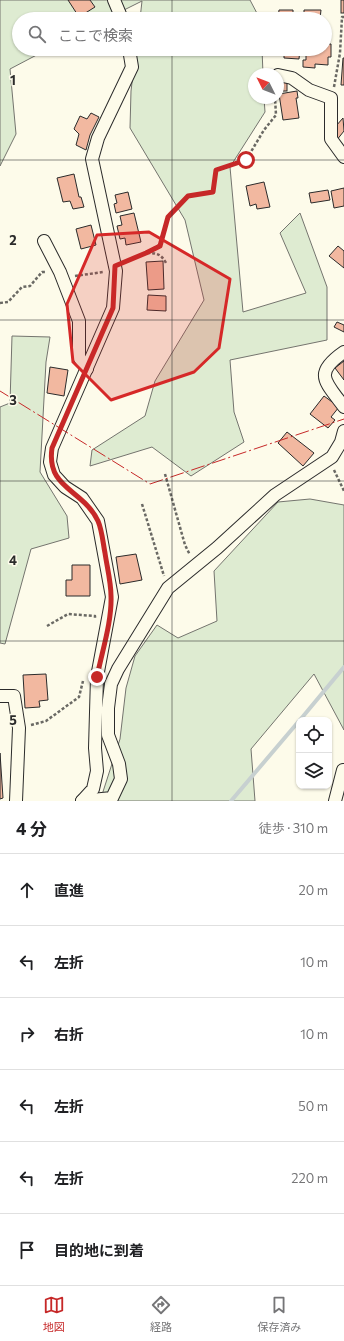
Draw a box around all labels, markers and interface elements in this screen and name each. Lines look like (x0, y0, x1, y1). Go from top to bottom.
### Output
search box (12, 12, 332, 56)
icon: search (26, 23, 48, 45)
text: ここで検索 (58, 26, 133, 44)
north arrow (248, 68, 284, 104)
text: 1 (10, 72, 16, 88)
route start (237, 151, 255, 169)
text: 2 (9, 232, 17, 248)
text: 3 (9, 392, 17, 408)
text: 4 (9, 552, 17, 568)
route end (88, 668, 106, 686)
text: 5 (9, 712, 17, 728)
map controls (296, 717, 332, 789)
button: locate (296, 717, 332, 753)
button: layers (296, 753, 332, 789)
text: 4 分 (16, 818, 47, 839)
text: 徒歩 · 310 m (259, 820, 328, 836)
icon: ahead (16, 879, 38, 901)
text: 直進 (54, 881, 84, 899)
text: 20 m (299, 882, 328, 898)
icon: left (16, 951, 38, 973)
text: 左折 (54, 953, 84, 971)
text: 10 m (300, 954, 328, 970)
icon: right (16, 1023, 38, 1045)
text: 右折 (54, 1025, 84, 1043)
text: 10 m (300, 1026, 328, 1042)
icon: left (16, 1095, 38, 1117)
text: 左折 (54, 1097, 84, 1115)
text: 50 m (298, 1098, 328, 1114)
icon: left (16, 1167, 38, 1189)
text: 左折 (54, 1169, 84, 1187)
text: 220 m (291, 1170, 328, 1186)
icon: arrive (16, 1239, 38, 1261)
text: 目的地に到着 (54, 1241, 144, 1259)
tab: 地図 (43, 1294, 65, 1334)
tab: 経路 (150, 1294, 172, 1334)
tab: 保存済み (257, 1294, 301, 1334)

